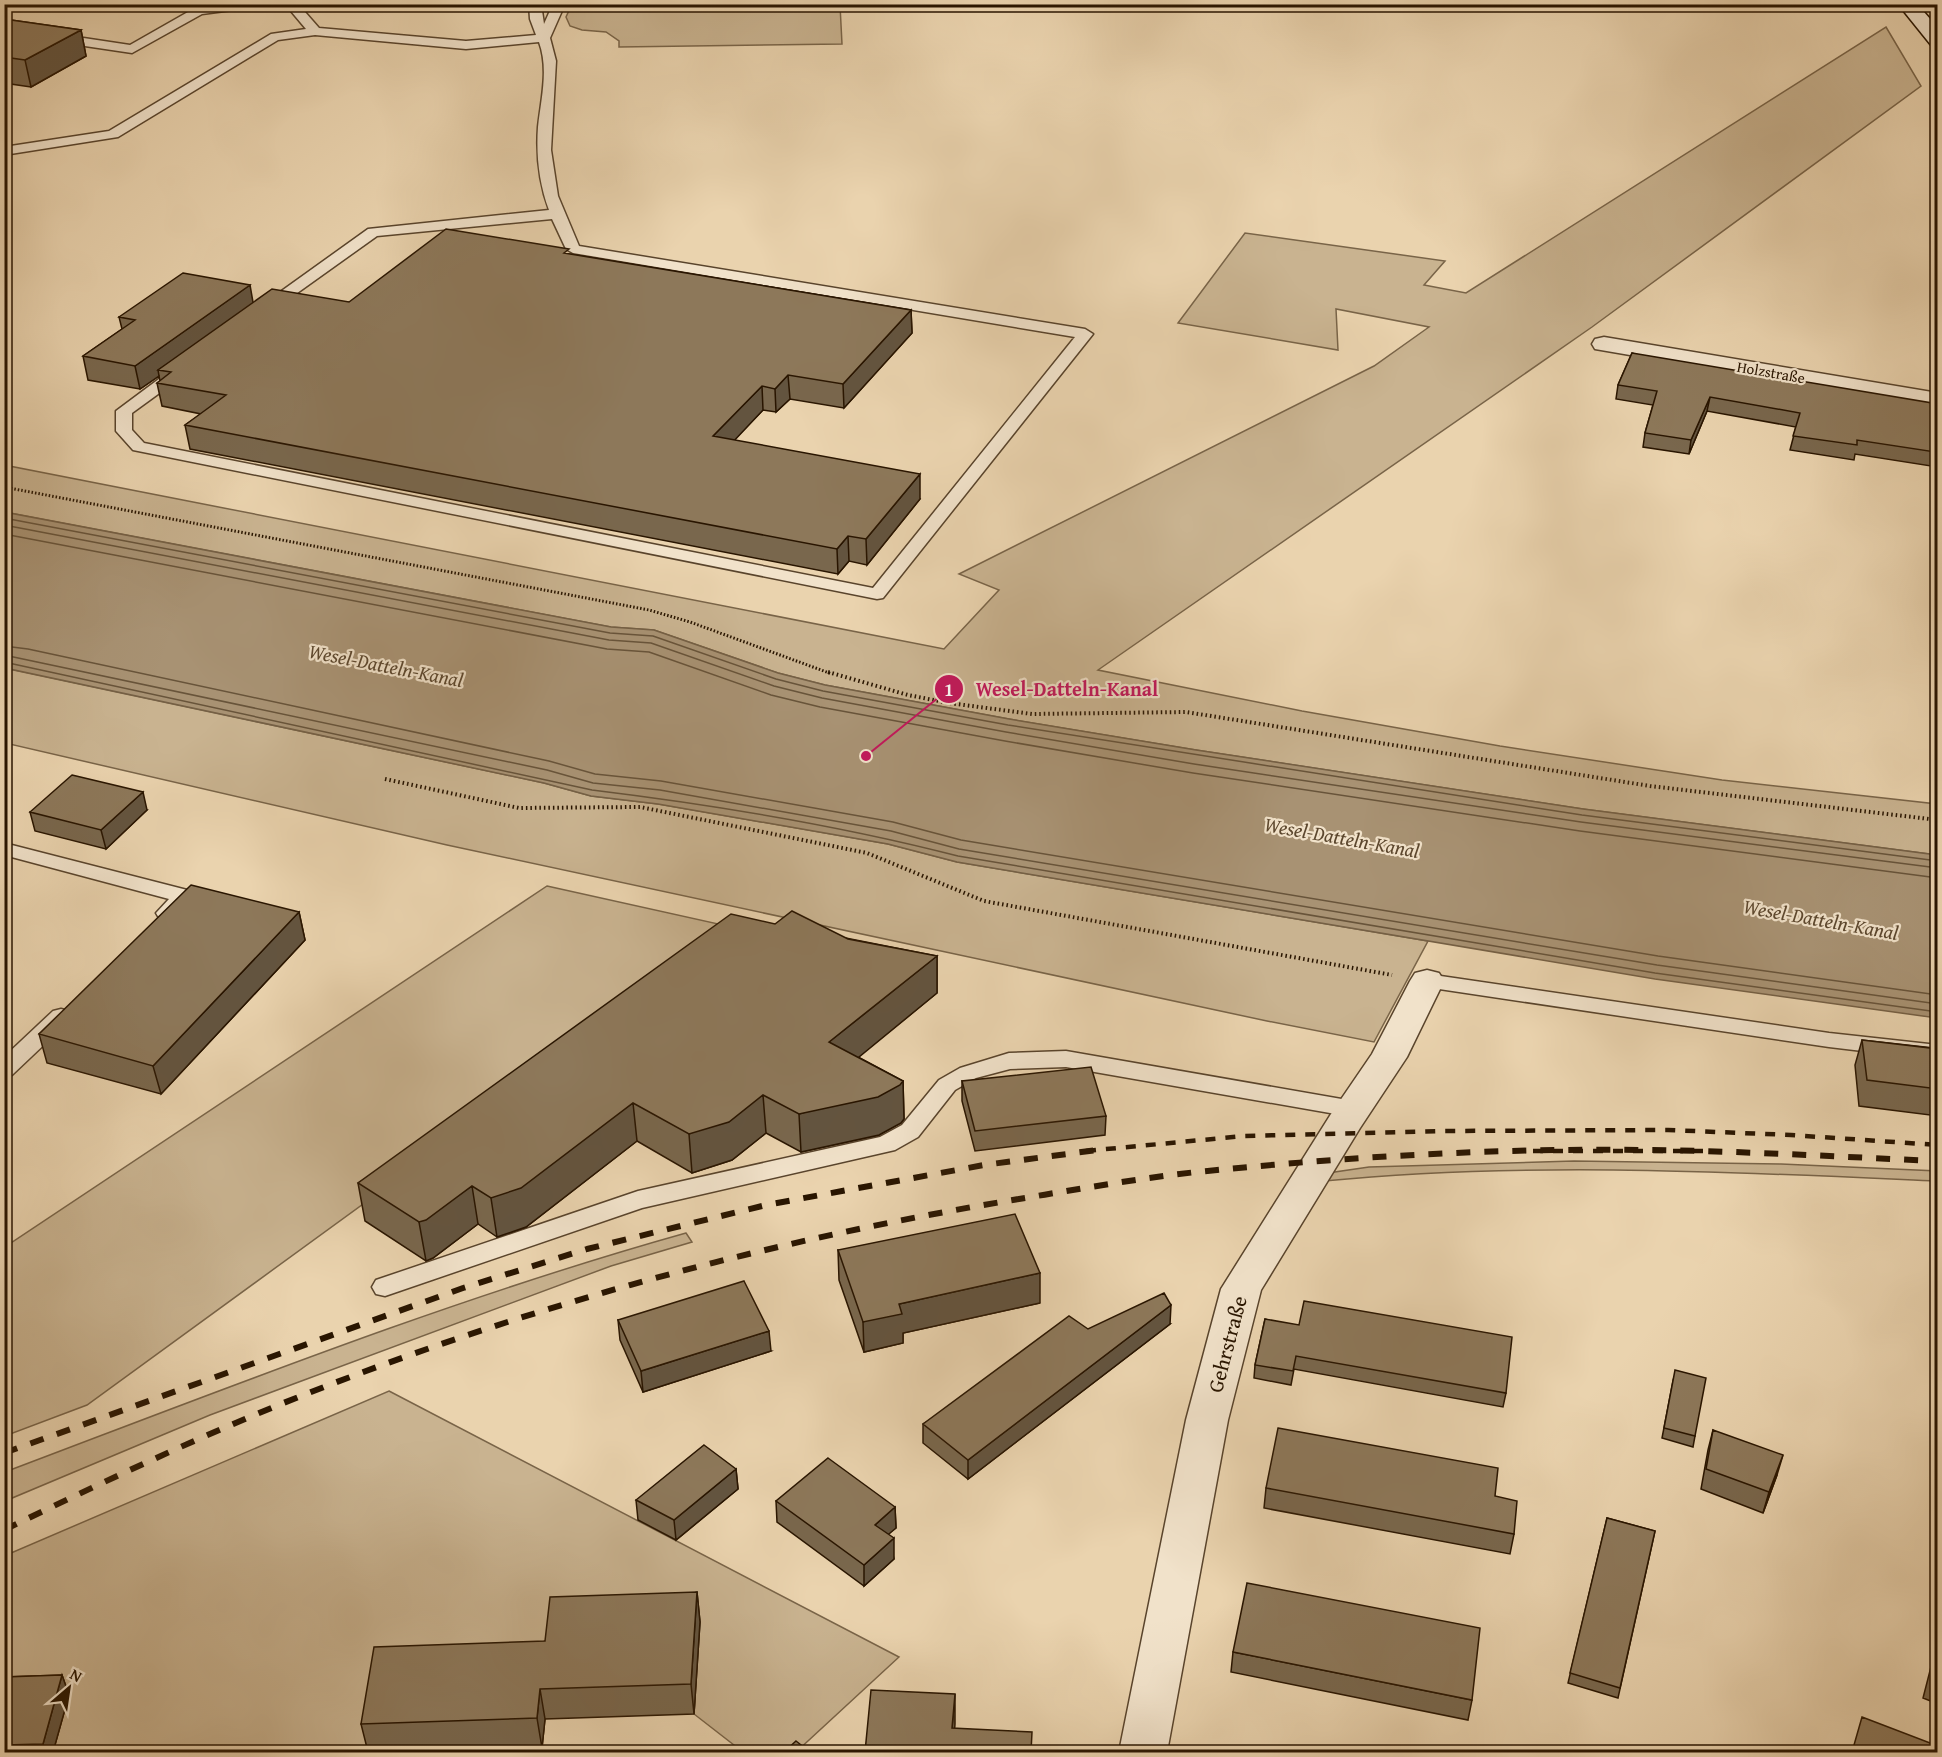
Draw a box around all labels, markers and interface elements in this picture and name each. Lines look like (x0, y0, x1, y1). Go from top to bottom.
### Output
street label: Holzstraße (1735, 356, 1807, 388)
water label: Wesel-Datteln-Kanal (306, 636, 466, 694)
callout: Wesel-Datteln-Kanal (934, 670, 1170, 708)
text: Wesel-Datteln-Kanal (976, 674, 1158, 703)
text: 1 (944, 676, 954, 703)
water label: Wesel-Datteln-Kanal (1262, 809, 1422, 865)
water label: Wesel-Datteln-Kanal (1741, 891, 1901, 947)
street label: Gehrstraße (1199, 1292, 1255, 1396)
north arrow (39, 1658, 99, 1718)
text: N (66, 1662, 87, 1688)

